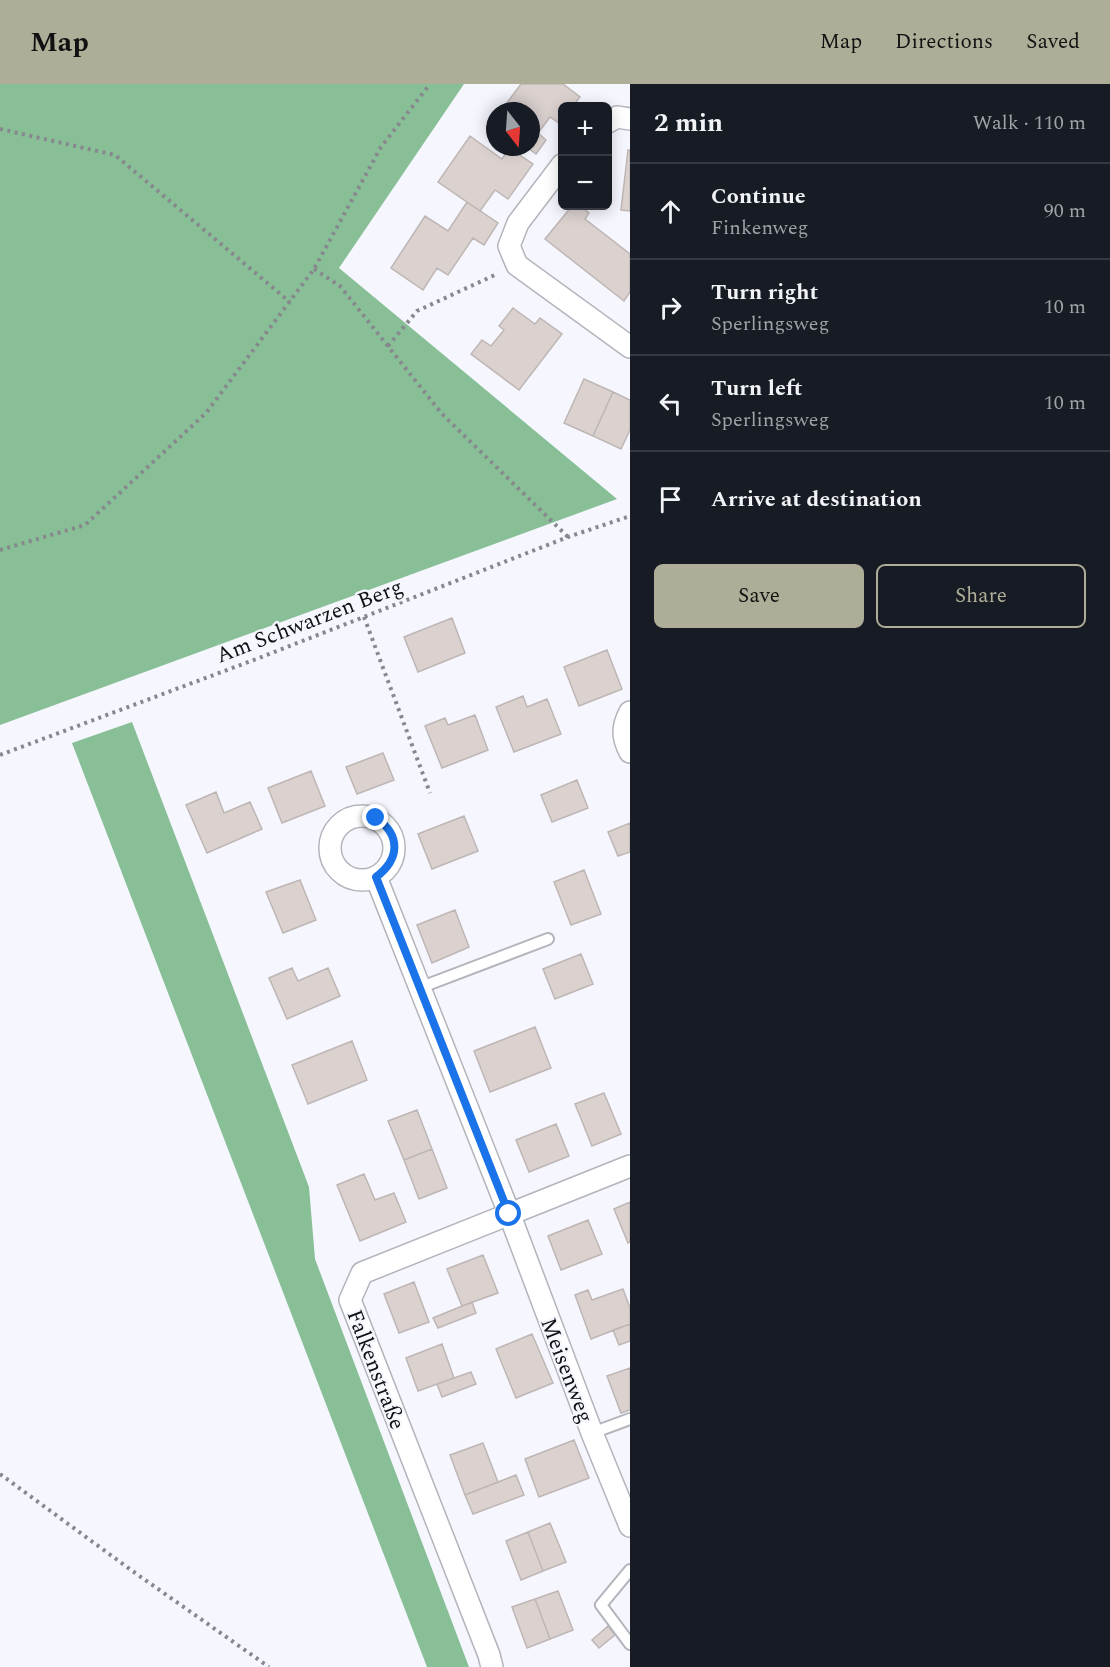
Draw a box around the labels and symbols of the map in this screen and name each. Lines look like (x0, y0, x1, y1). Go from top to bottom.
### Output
north arrow (486, 102, 540, 156)
street label: Am Schwarzen Berg (211, 571, 408, 672)
route end (362, 804, 388, 830)
route start (495, 1200, 521, 1226)
street label: Falkenstraße (338, 1305, 414, 1434)
street label: Meisenweg (531, 1313, 602, 1428)

